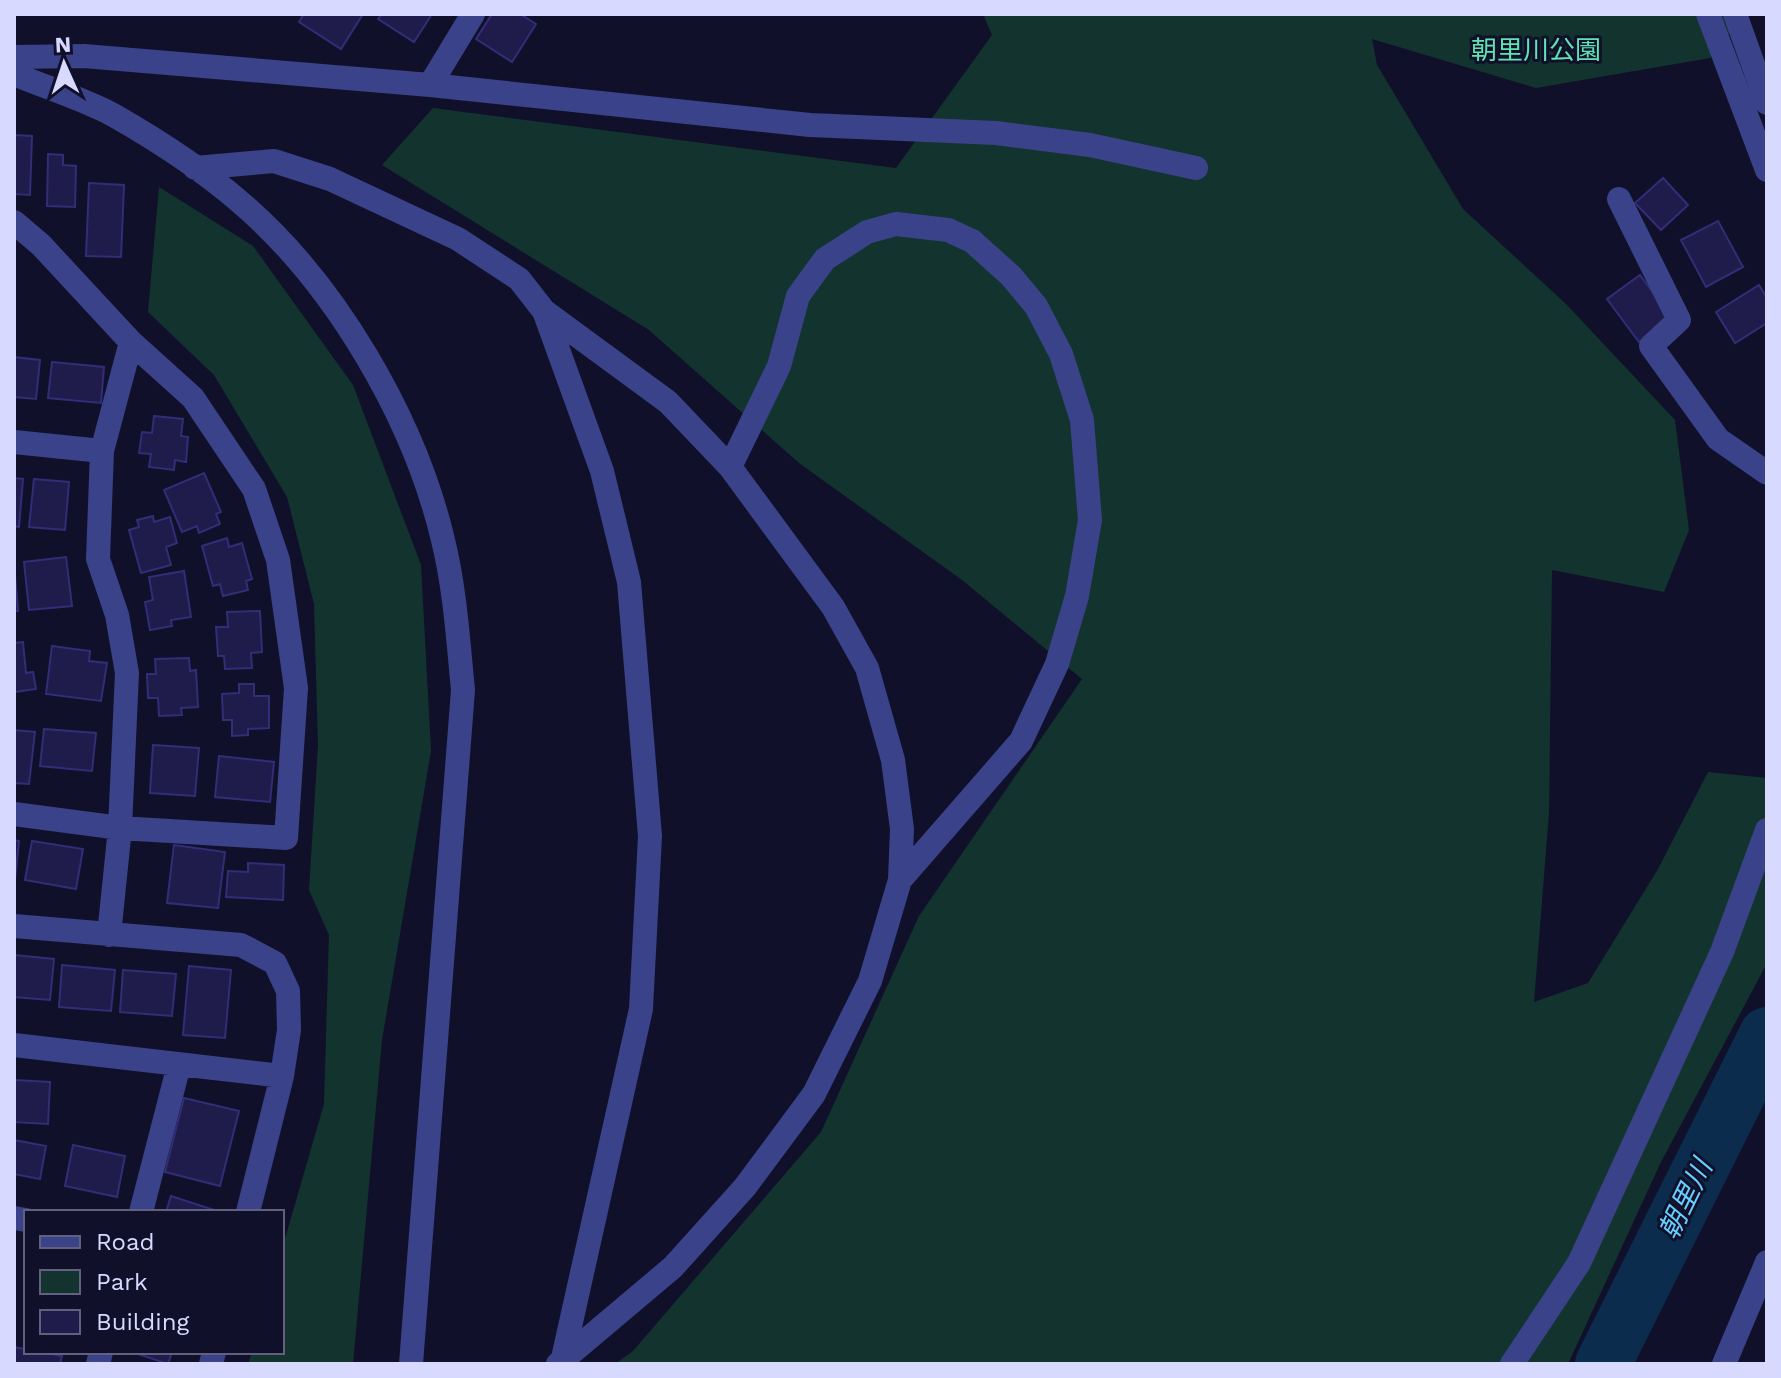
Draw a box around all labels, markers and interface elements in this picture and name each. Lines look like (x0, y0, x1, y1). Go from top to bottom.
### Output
north arrow (24, 24, 104, 104)
text: N (54, 32, 72, 57)
park label: 朝里川公園 (1471, 35, 1601, 65)
water label: 朝里川 (1652, 1152, 1720, 1244)
legend (24, 1210, 284, 1354)
text: Road (96, 1228, 155, 1256)
text: Park (96, 1268, 148, 1296)
text: Building (96, 1308, 189, 1336)

